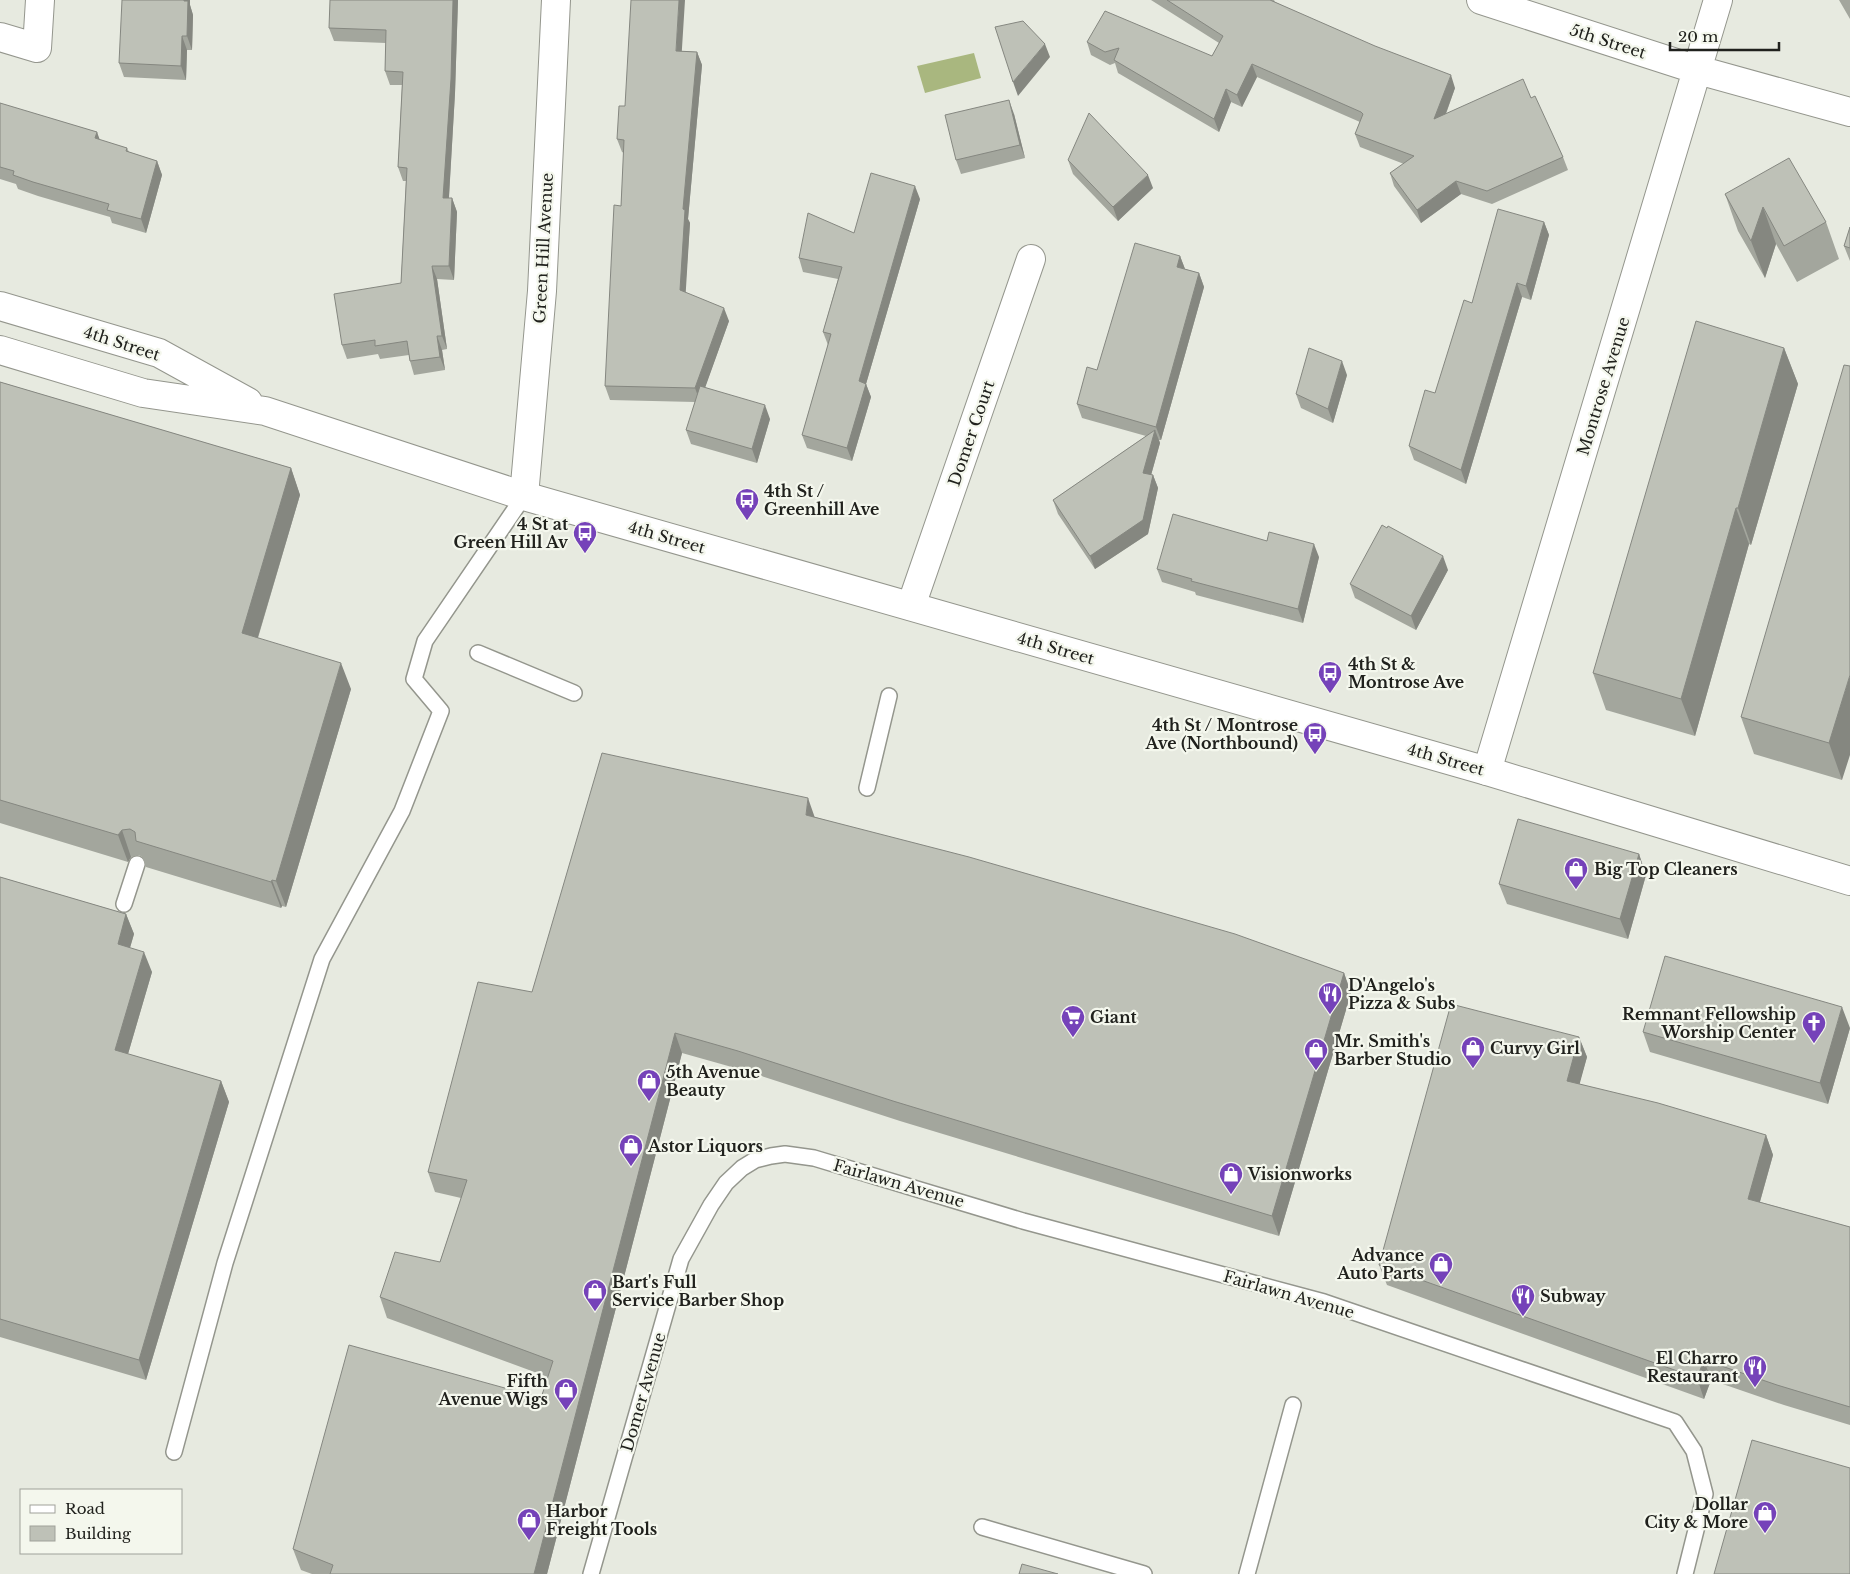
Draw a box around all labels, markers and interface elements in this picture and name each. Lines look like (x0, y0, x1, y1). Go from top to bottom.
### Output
street label: 5th Street (1567, 19, 1649, 63)
scale bar (1670, 20, 1779, 52)
text: 20 m (1678, 27, 1718, 46)
street label: Green Hill Avenue (529, 172, 557, 324)
street label: Montrose Avenue (1572, 314, 1634, 458)
street label: 4th Street (81, 321, 163, 365)
street label: Domer Court (944, 378, 998, 488)
place label: 4th St / Greenhill Ave (764, 481, 879, 519)
bus stop icon: 4th St / Greenhill Ave (734, 487, 760, 521)
place label: 4 St at Green Hill Av (454, 514, 569, 552)
street label: 4th Street (626, 516, 708, 558)
bus stop icon: 4 St at Green Hill Av (572, 520, 598, 554)
street label: 4th Street (1015, 627, 1097, 669)
place label: 4th St & Montrose Ave (1348, 654, 1464, 692)
bus stop icon: 4th St & Montrose Ave (1317, 660, 1343, 694)
place label: 4th St / Montrose Ave (Northbound) (1145, 715, 1298, 753)
bus stop icon: 4th St / Montrose Ave (Northbound) (1302, 721, 1328, 755)
street label: 4th Street (1405, 738, 1487, 780)
shop icon: Big Top Cleaners (1563, 856, 1589, 890)
place label: Big Top Cleaners (1594, 859, 1738, 879)
place label: D'Angelo's Pizza & Subs (1348, 975, 1456, 1013)
restaurant icon: D'Angelo's Pizza & Subs (1317, 981, 1343, 1015)
supermarket icon: Giant (1060, 1004, 1086, 1038)
place label: Remnant Fellowship Worship Center (1622, 1004, 1796, 1042)
place label: Giant (1090, 1007, 1138, 1027)
church icon: Remnant Fellowship Worship Center (1801, 1010, 1827, 1044)
place label: Mr. Smith's Barber Studio (1334, 1031, 1451, 1069)
shop icon: Curvy Girl (1460, 1035, 1486, 1069)
shop icon: Mr. Smith's Barber Studio (1303, 1037, 1329, 1071)
place label: Curvy Girl (1490, 1038, 1580, 1058)
place label: 5th Avenue Beauty (666, 1062, 760, 1100)
shop icon: 5th Avenue Beauty (636, 1068, 662, 1102)
shop icon: Astor Liquors (618, 1133, 644, 1167)
place label: Astor Liquors (647, 1136, 763, 1156)
street label: Fairlawn Avenue (831, 1155, 967, 1211)
shop icon: Visionworks (1218, 1161, 1244, 1195)
place label: Visionworks (1247, 1164, 1352, 1184)
place label: Advance Auto Parts (1336, 1245, 1424, 1283)
shop icon: Advance Auto Parts (1428, 1251, 1454, 1285)
street label: Fairlawn Avenue (1221, 1266, 1357, 1322)
place label: Bart's Full Service Barber Shop (612, 1272, 784, 1310)
shop icon: Bart's Full Service Barber Shop (582, 1278, 608, 1312)
restaurant icon: Subway (1510, 1283, 1536, 1317)
place label: Subway (1540, 1286, 1606, 1306)
street label: Domer Avenue (616, 1330, 670, 1454)
place label: El Charro Restaurant (1647, 1348, 1739, 1386)
restaurant icon: El Charro Restaurant (1742, 1354, 1768, 1388)
place label: Fifth Avenue Wigs (438, 1371, 549, 1409)
shop icon: Fifth Avenue Wigs (553, 1377, 579, 1411)
legend (20, 1489, 182, 1554)
place label: Dollar City & More (1645, 1494, 1748, 1532)
text: Road (65, 1499, 105, 1518)
shop icon: Dollar City & More (1752, 1500, 1778, 1534)
place label: Harbor Freight Tools (546, 1501, 657, 1539)
shop icon: Harbor Freight Tools (516, 1507, 542, 1541)
text: Building (65, 1524, 132, 1543)

